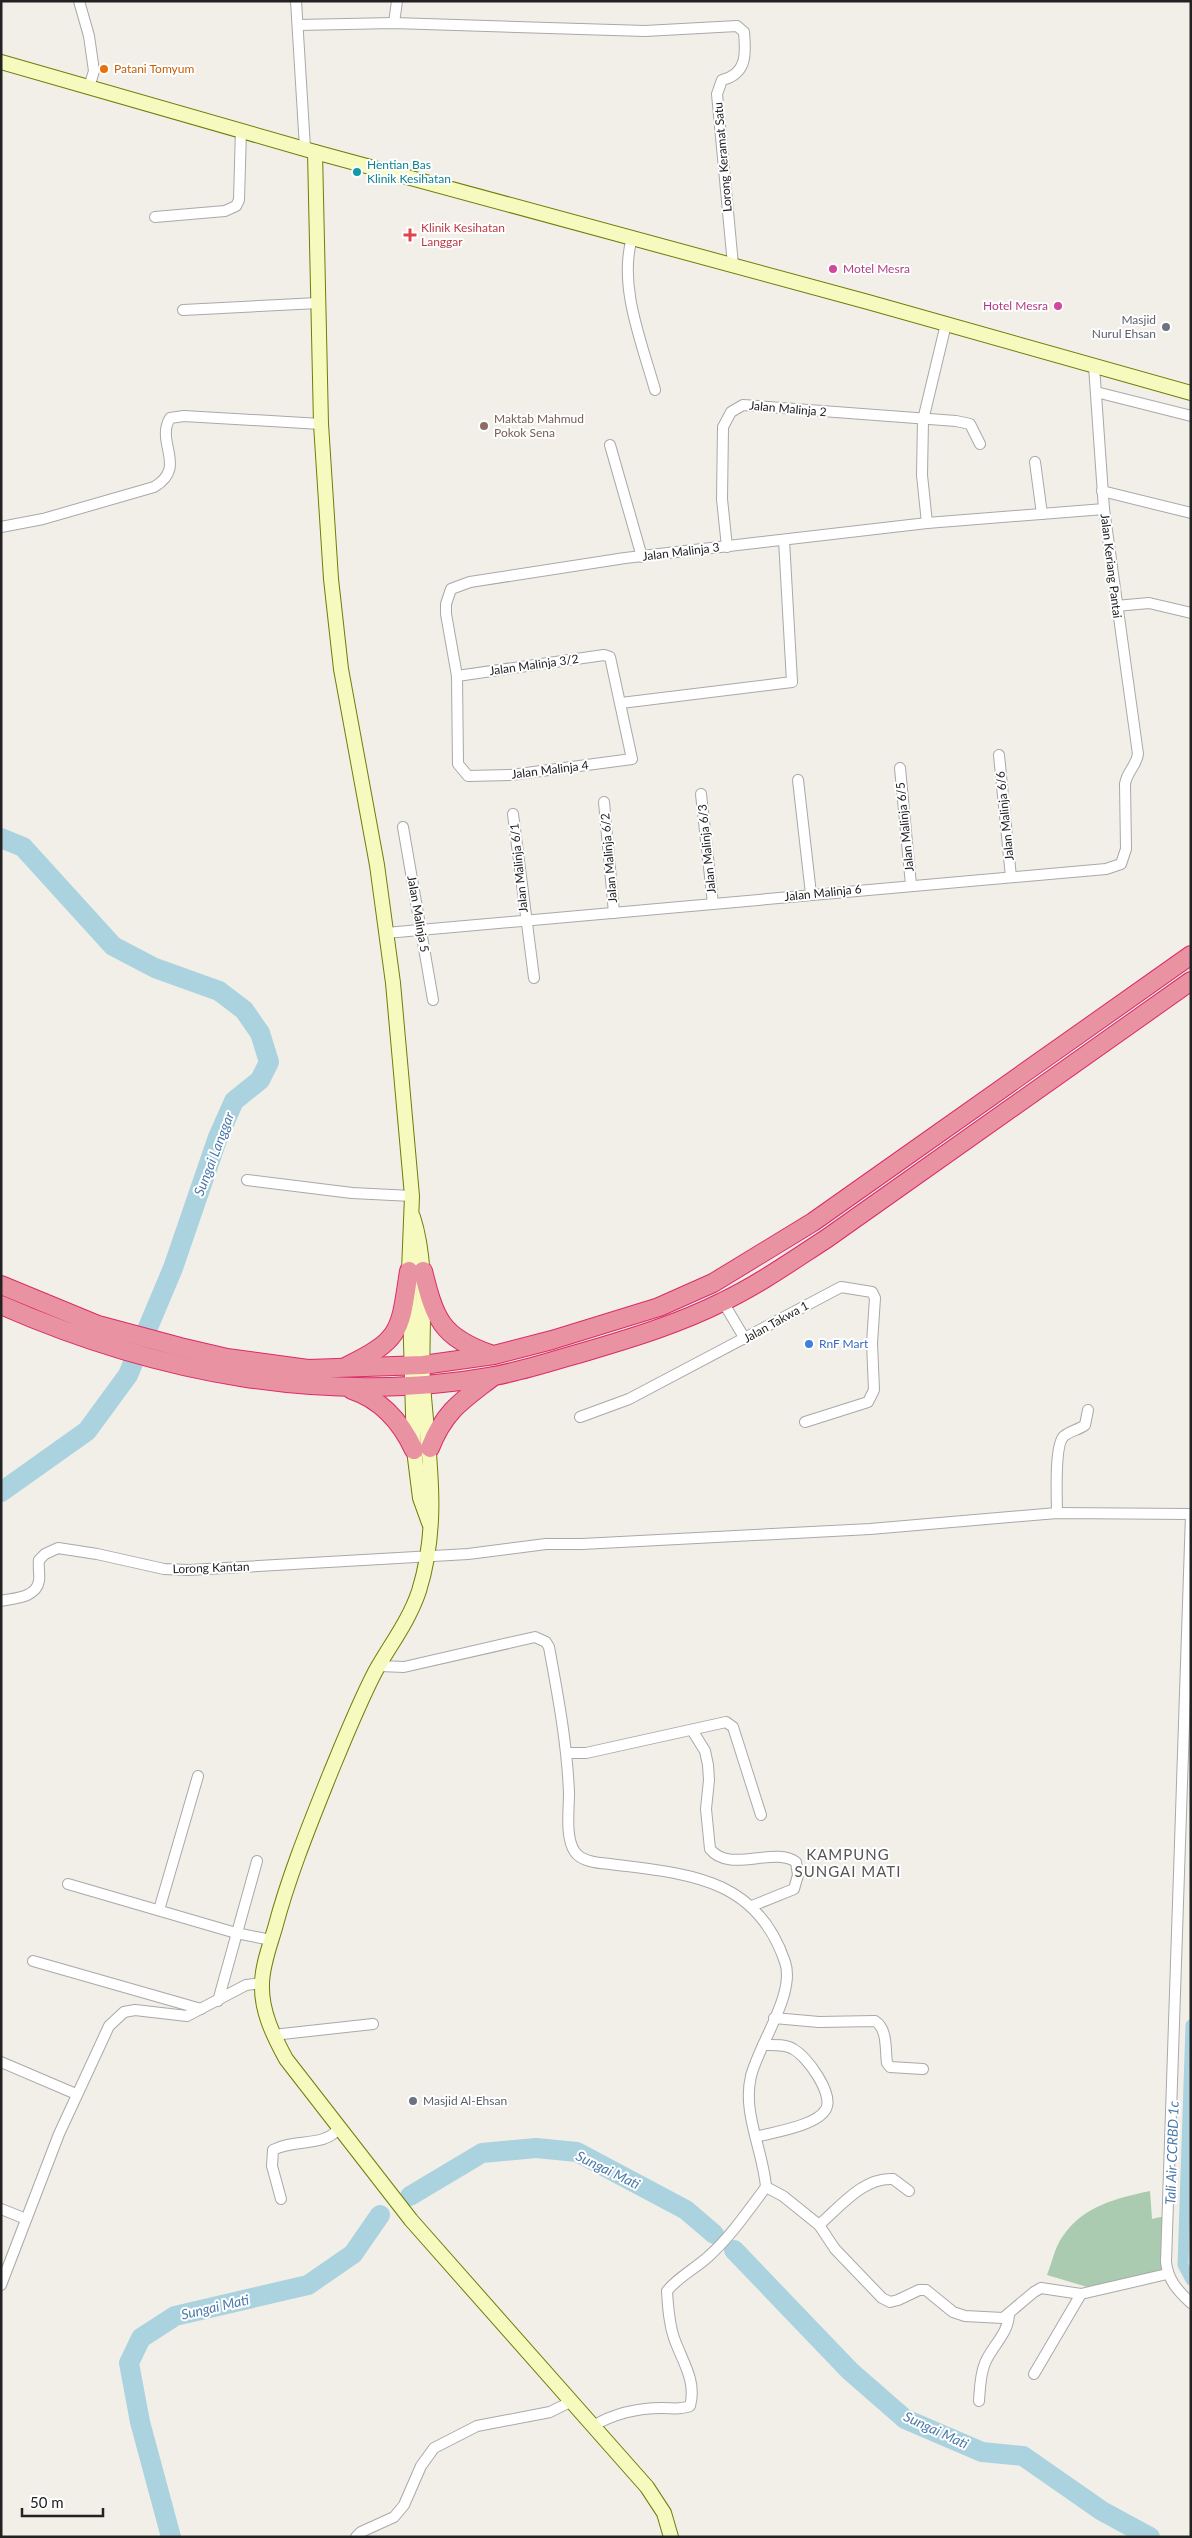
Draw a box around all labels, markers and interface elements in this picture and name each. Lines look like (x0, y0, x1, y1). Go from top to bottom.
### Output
place label: Patani Tomyum (114, 61, 194, 76)
marker: Patani Tomyum (98, 63, 110, 75)
street label: Lorong Keramat Satu (710, 102, 735, 212)
place label: Hentian Bas Klinik Kesihatan (367, 157, 451, 186)
marker: Hentian Bas Klinik Kesihatan (351, 166, 363, 178)
place label: Klinik Kesihatan Langgar (421, 220, 505, 249)
marker: Klinik Kesihatan Langgar (403, 228, 417, 242)
place label: Motel Mesra (843, 261, 910, 276)
marker: Motel Mesra (827, 263, 839, 275)
place label: Hotel Mesra (983, 298, 1048, 313)
marker: Hotel Mesra (1052, 300, 1064, 312)
place label: Masjid Nurul Ehsan (1092, 312, 1156, 341)
marker: Masjid Nurul Ehsan (1160, 321, 1172, 333)
street label: Jalan Malinja 2 (749, 398, 827, 419)
place label: Maktab Mahmud Pokok Sena (494, 411, 584, 440)
marker: Maktab Mahmud Pokok Sena (478, 420, 490, 432)
street label: Jalan Keriang Pantai (1098, 513, 1125, 619)
street label: Jalan Malinja 3 (642, 539, 720, 564)
street label: Jalan Malinja 3/2 (488, 651, 580, 678)
street label: Jalan Malinja 4 (511, 757, 589, 782)
street label: Jalan Malinja 6/6 (992, 770, 1017, 862)
street label: Jalan Malinja 6/5 (892, 781, 917, 873)
street label: Jalan Malinja 6/3 (694, 803, 719, 895)
street label: Jalan Malinja 6/2 (597, 813, 620, 904)
street label: Jalan Malinja 6/1 (506, 822, 531, 914)
street label: Jalan Malinja 5 (404, 874, 433, 953)
street label: Jalan Malinja 6 (784, 881, 862, 904)
water label: Sungai Langgar (190, 1109, 237, 1198)
street label: Jalan Takwa 1 (741, 1298, 811, 1346)
place label: RnF Mart (819, 1336, 869, 1351)
marker: RnF Mart (803, 1338, 815, 1350)
street label: Lorong Kantan (172, 1559, 250, 1576)
district label: KAMPUNG SUNGAI MATI (795, 1845, 901, 1880)
place label: Masjid Al-Ehsan (423, 2093, 507, 2108)
marker: Masjid Al-Ehsan (407, 2095, 419, 2107)
water label: Tali Air CCRBD 1c (1161, 2100, 1182, 2205)
water label: Sungai Mati (573, 2147, 643, 2192)
water label: Sungai Mati (179, 2290, 250, 2323)
water label: Sungai Mati (901, 2407, 971, 2452)
scale bar (22, 2486, 104, 2518)
text: 50 m (30, 2493, 64, 2511)

